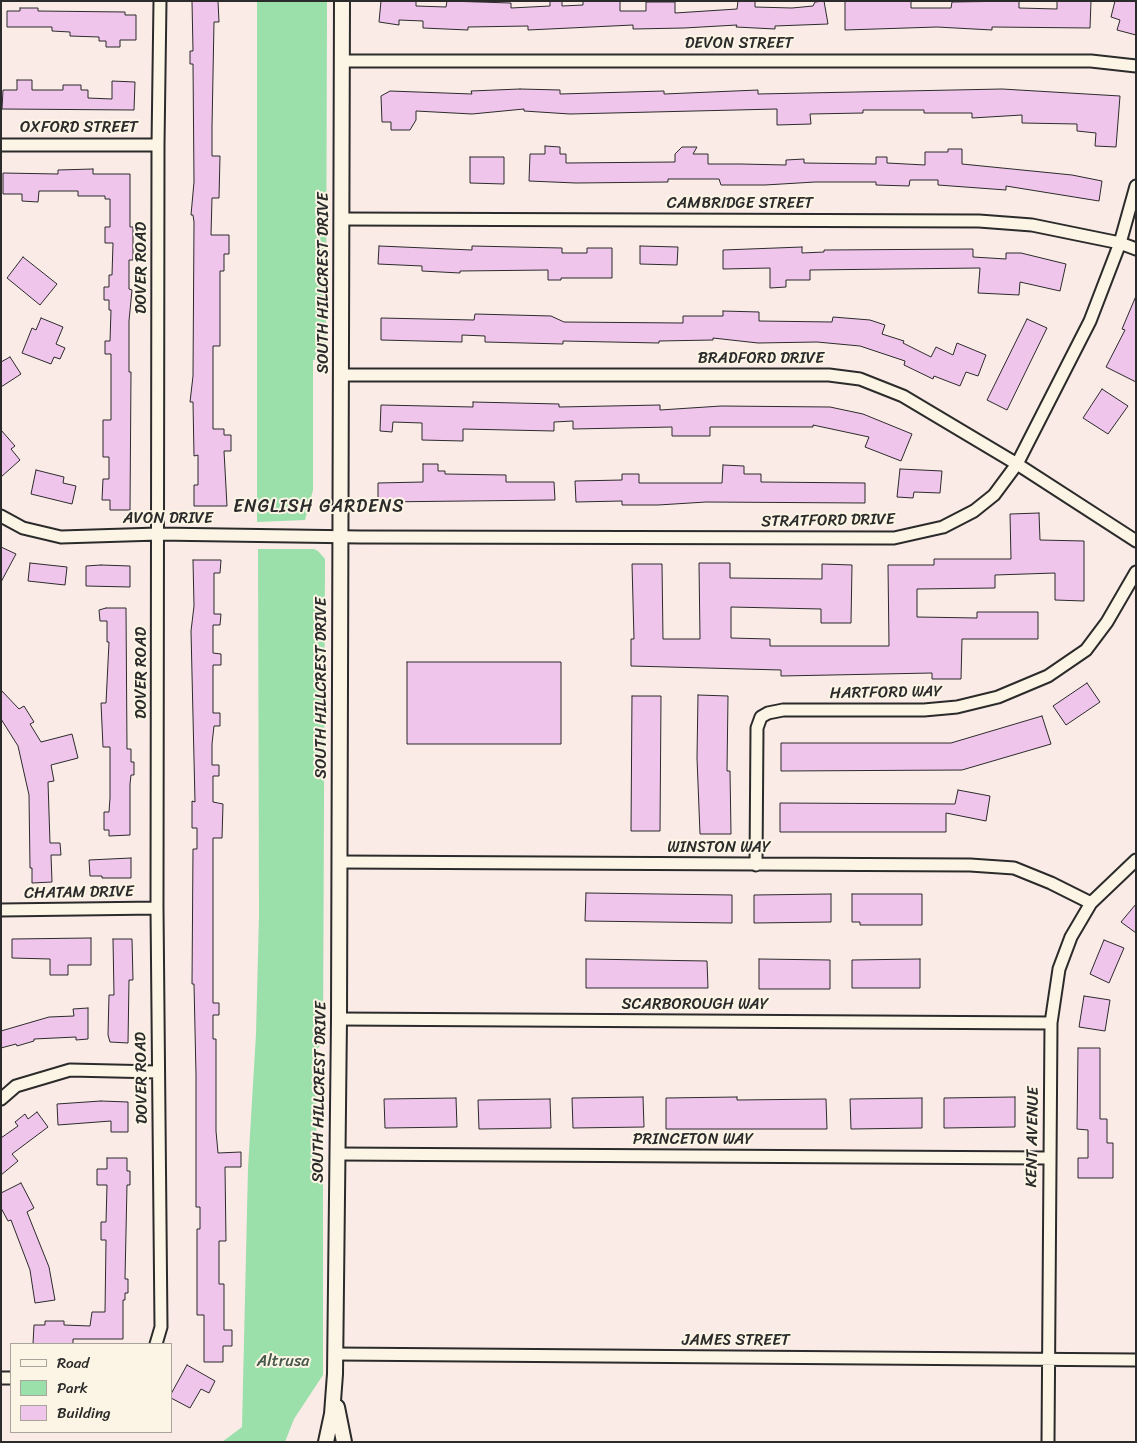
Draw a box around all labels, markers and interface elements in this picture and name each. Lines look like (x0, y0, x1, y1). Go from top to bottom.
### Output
street label: DEVON STREET (685, 34, 793, 54)
street label: OXFORD STREET (20, 118, 138, 138)
street label: SOUTH HILLCREST DRIVE (314, 192, 334, 374)
street label: CAMBRIDGE STREET (667, 194, 813, 214)
street label: DOVER ROAD (132, 222, 152, 314)
street label: BRADFORD DRIVE (698, 349, 824, 369)
district label: ENGLISH GARDENS (232, 496, 406, 518)
street label: AVON DRIVE (123, 509, 213, 529)
street label: STRATFORD DRIVE (761, 510, 895, 532)
street label: SOUTH HILLCREST DRIVE (312, 597, 332, 779)
street label: DOVER ROAD (132, 627, 152, 719)
street label: HARTFORD WAY (830, 682, 942, 704)
street label: WINSTON WAY (667, 838, 771, 858)
street label: CHATAM DRIVE (24, 882, 134, 904)
street label: SCARBOROUGH WAY (621, 995, 769, 1015)
street label: SOUTH HILLCREST DRIVE (309, 1001, 331, 1183)
street label: DOVER ROAD (132, 1032, 152, 1124)
street label: KENT AVENUE (1023, 1086, 1043, 1188)
street label: PRINCETON WAY (633, 1130, 753, 1150)
street label: JAMES STREET (682, 1331, 790, 1351)
legend (10, 1343, 172, 1433)
text: Road (57, 1350, 89, 1376)
park label: Altrusa (257, 1352, 309, 1372)
text: Park (57, 1375, 88, 1401)
text: Building (57, 1400, 111, 1426)

